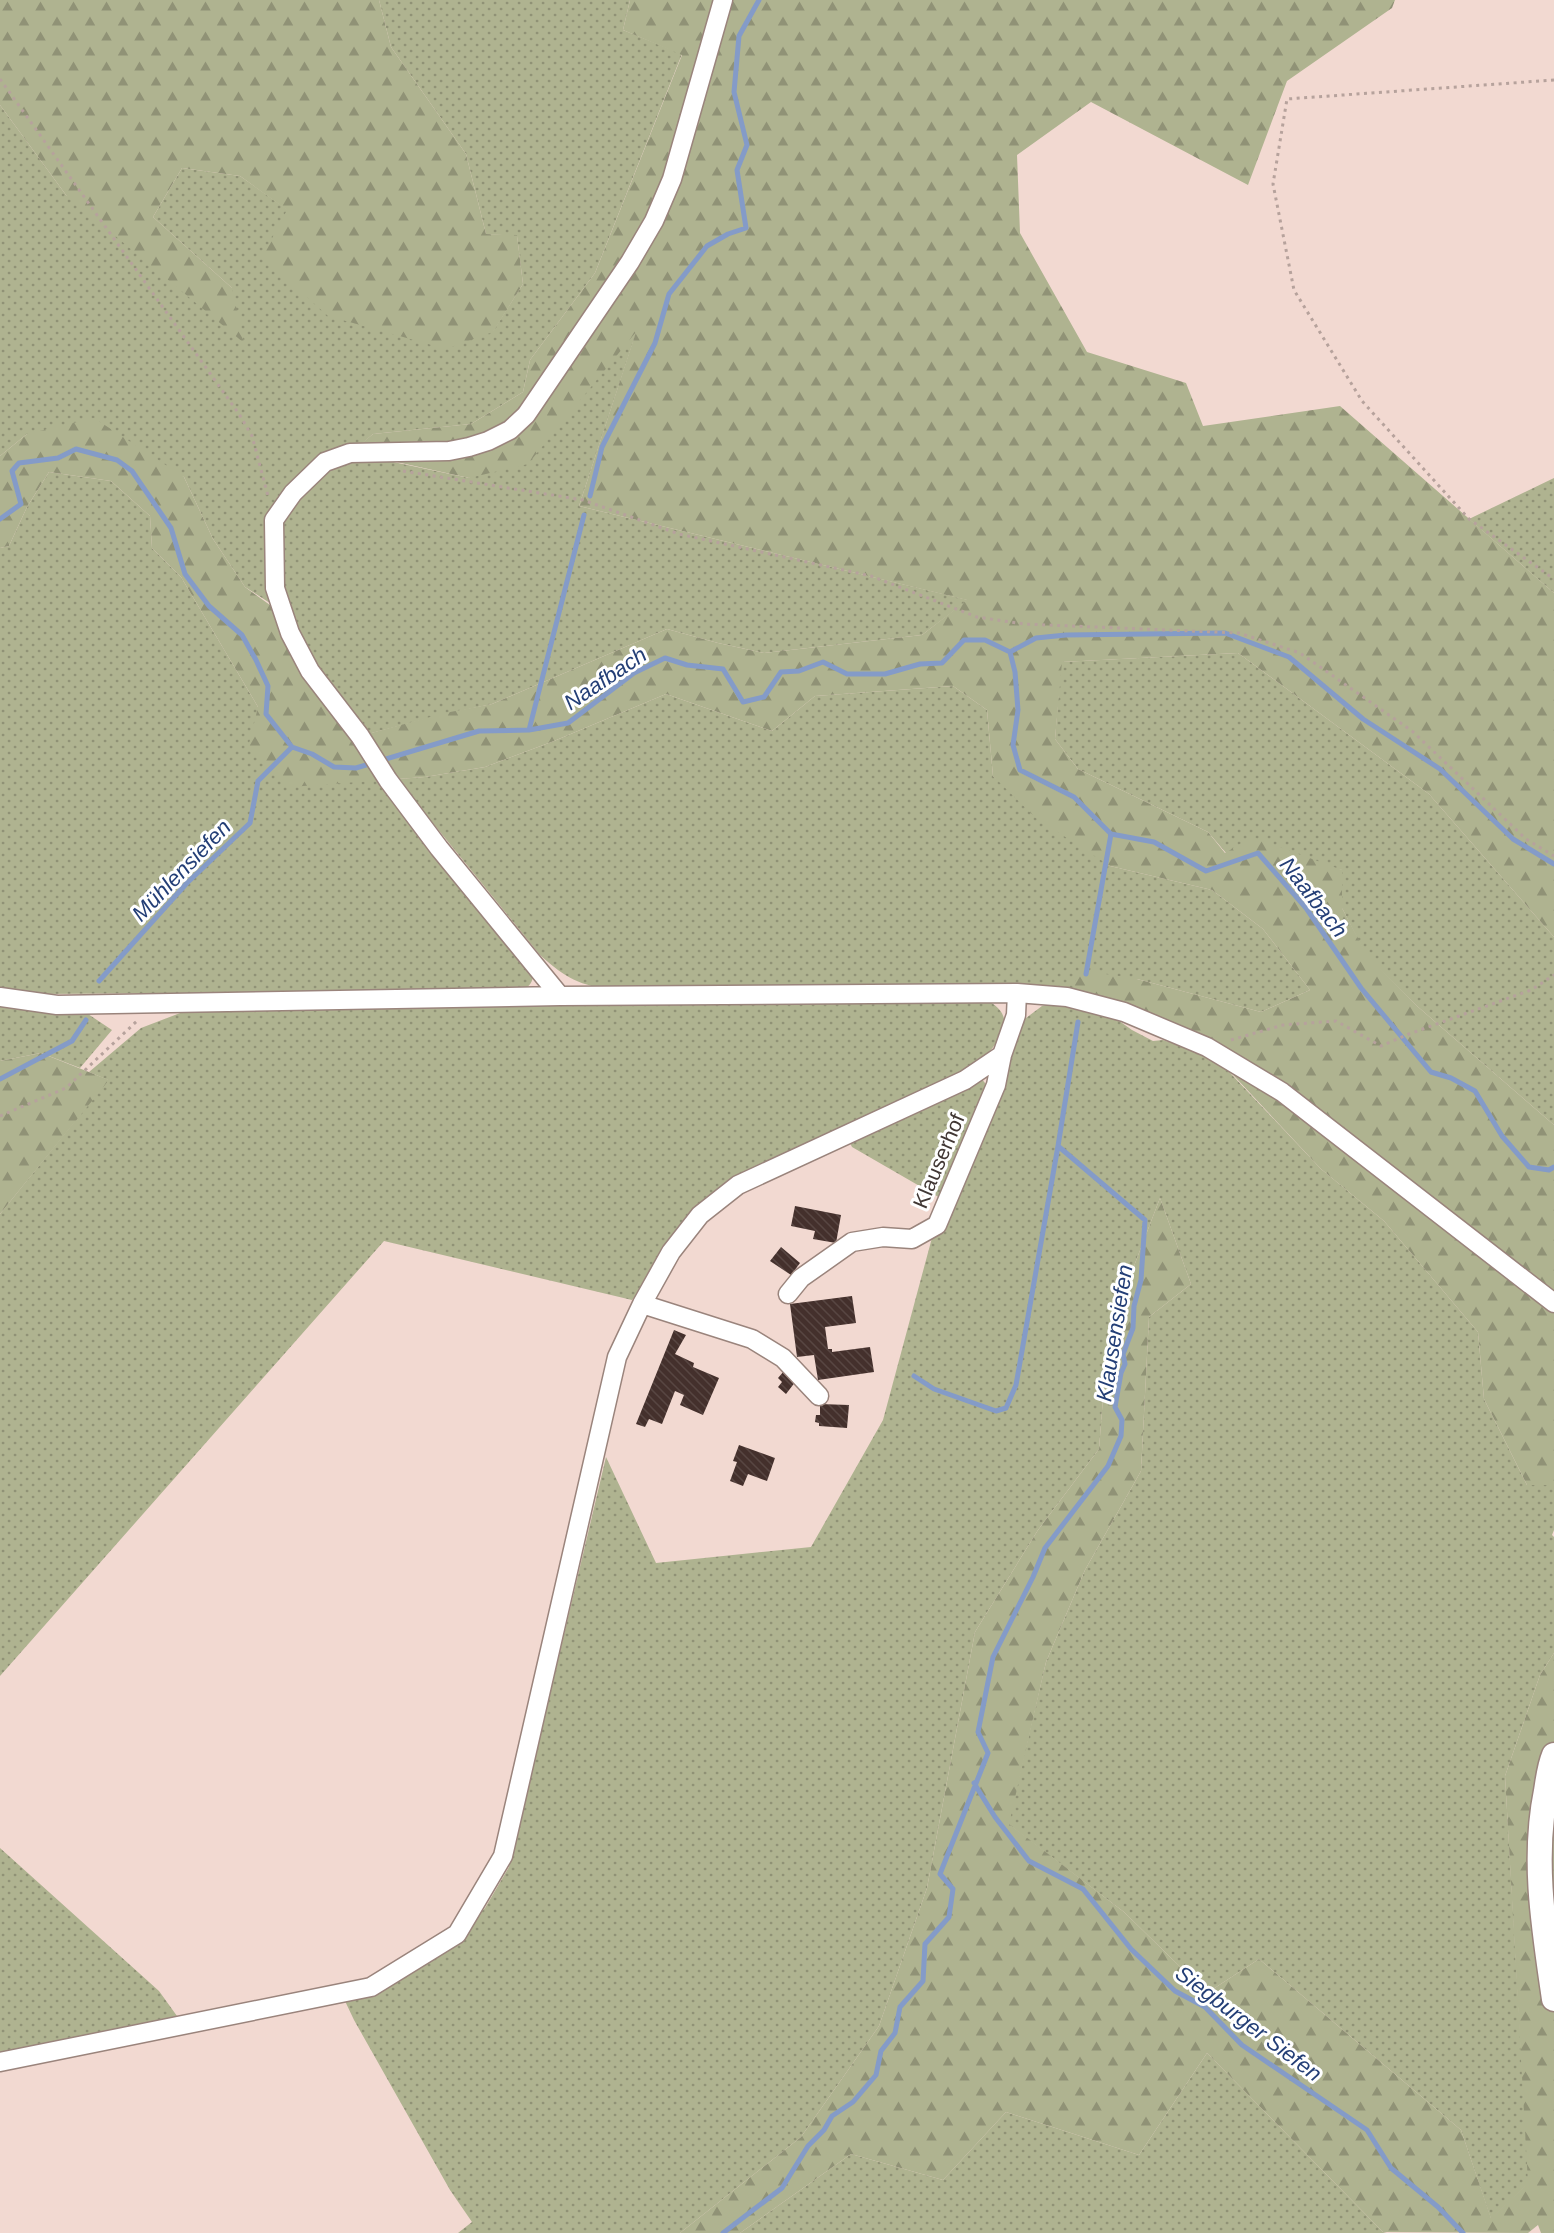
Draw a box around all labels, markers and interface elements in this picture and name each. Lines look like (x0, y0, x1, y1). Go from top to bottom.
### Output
water label: Naafbach (559, 642, 651, 715)
water label: Mühlensiefen (127, 815, 236, 926)
water label: Naafbach (1275, 853, 1352, 942)
street label: Klauserhof (908, 1110, 969, 1212)
water label: Klausensiefen (1091, 1263, 1138, 1403)
water label: Siegburger Siefen (1171, 1960, 1327, 2086)

